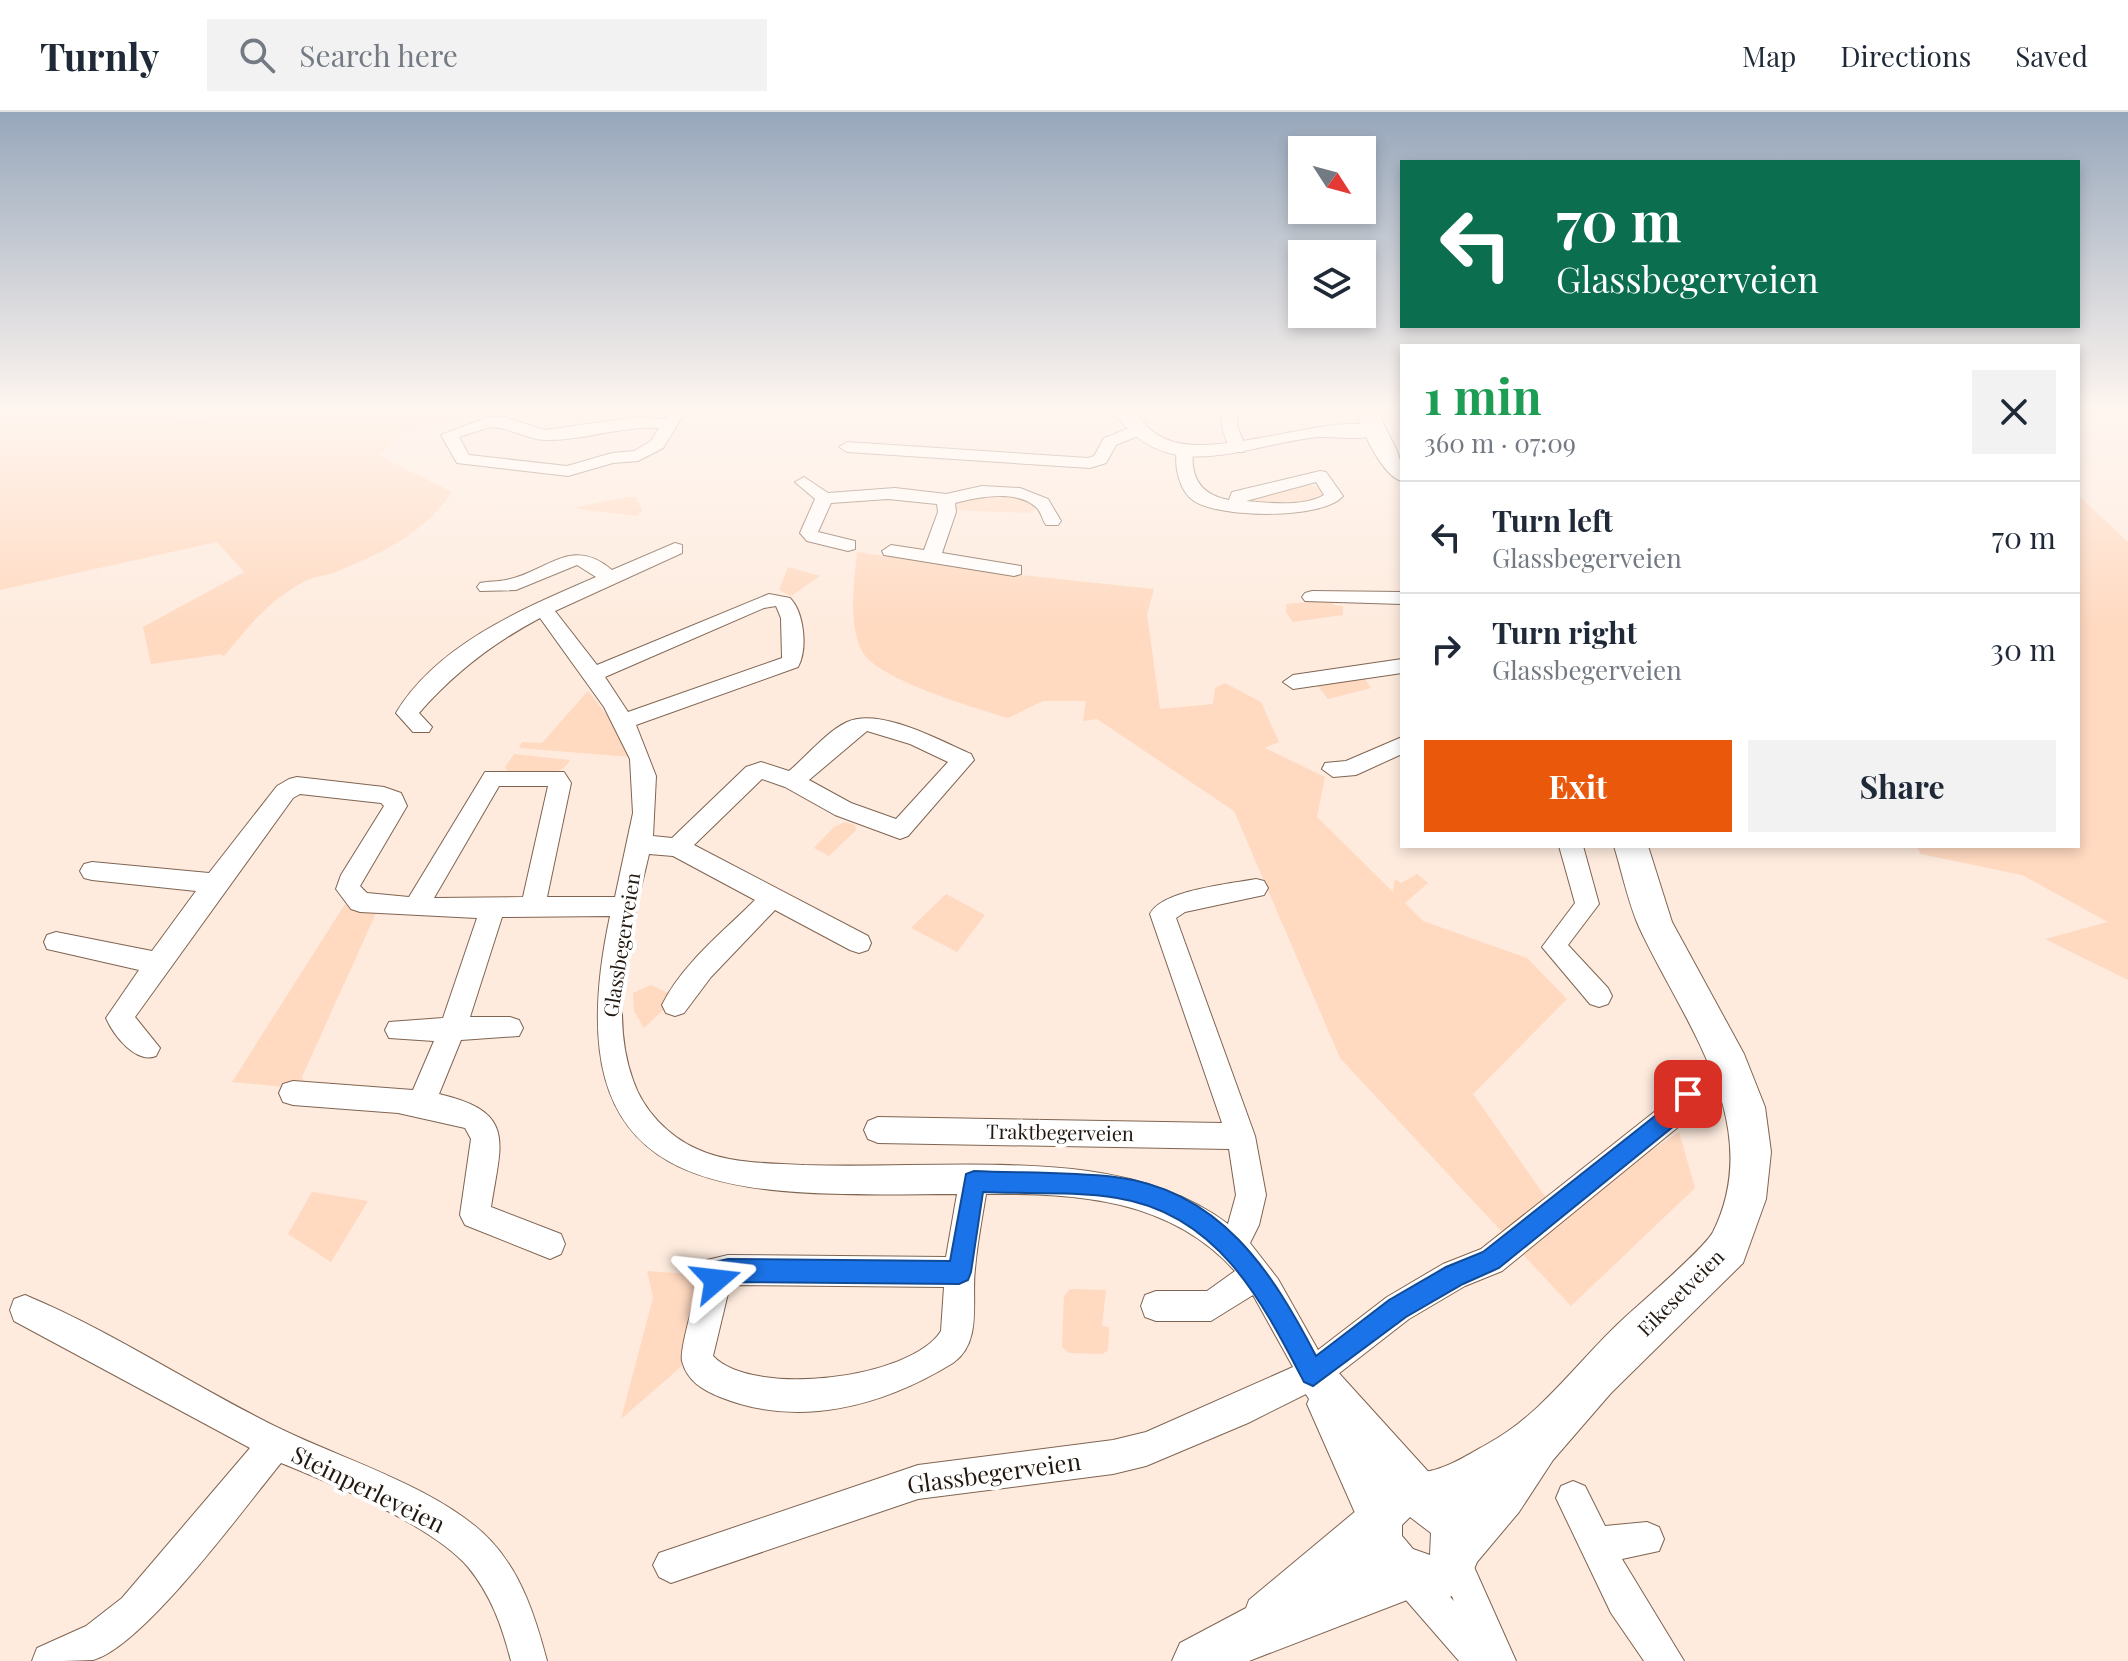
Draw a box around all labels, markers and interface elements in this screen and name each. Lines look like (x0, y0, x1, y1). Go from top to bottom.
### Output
search box (207, 19, 767, 91)
text: Turnly (40, 30, 159, 81)
icon: search (235, 33, 279, 77)
text: Search here (299, 35, 458, 75)
text: Map (1742, 37, 1796, 74)
text: Directions (1840, 37, 1971, 74)
text: Saved (2015, 37, 2088, 74)
north arrow (1288, 136, 1376, 224)
map controls (1288, 136, 1376, 328)
text: 70 m (1556, 182, 1681, 257)
icon: left (1424, 192, 1528, 296)
button: layers (1288, 240, 1376, 328)
text: Glassbegerveien (1556, 254, 1819, 302)
text: 1 min (1424, 363, 1542, 427)
button: close (1972, 370, 2056, 454)
text: 360 m · 07:09 (1424, 425, 1576, 460)
text: Turn left (1492, 500, 1613, 540)
icon: left (1424, 515, 1468, 559)
text: 70 m (1992, 517, 2056, 557)
text: Glassbegerveien (1492, 540, 1682, 575)
text: Turn right (1492, 612, 1637, 652)
icon: right (1424, 627, 1468, 671)
text: 30 m (1990, 629, 2056, 669)
text: Glassbegerveien (1492, 652, 1682, 687)
button: Exit (1424, 740, 1732, 832)
button: Share (1748, 740, 2056, 832)
street label: Glassbegerveien (596, 871, 645, 1019)
pin (1654, 1060, 1722, 1128)
icon: arrive (1666, 1072, 1710, 1116)
street label: Traktbegerveien (986, 1117, 1134, 1146)
position arrow (674, 1238, 758, 1322)
street label: Eikesetveien (1631, 1243, 1729, 1341)
street label: Steinperleveien (287, 1437, 451, 1539)
street label: Glassbegerveien (905, 1444, 1083, 1500)

